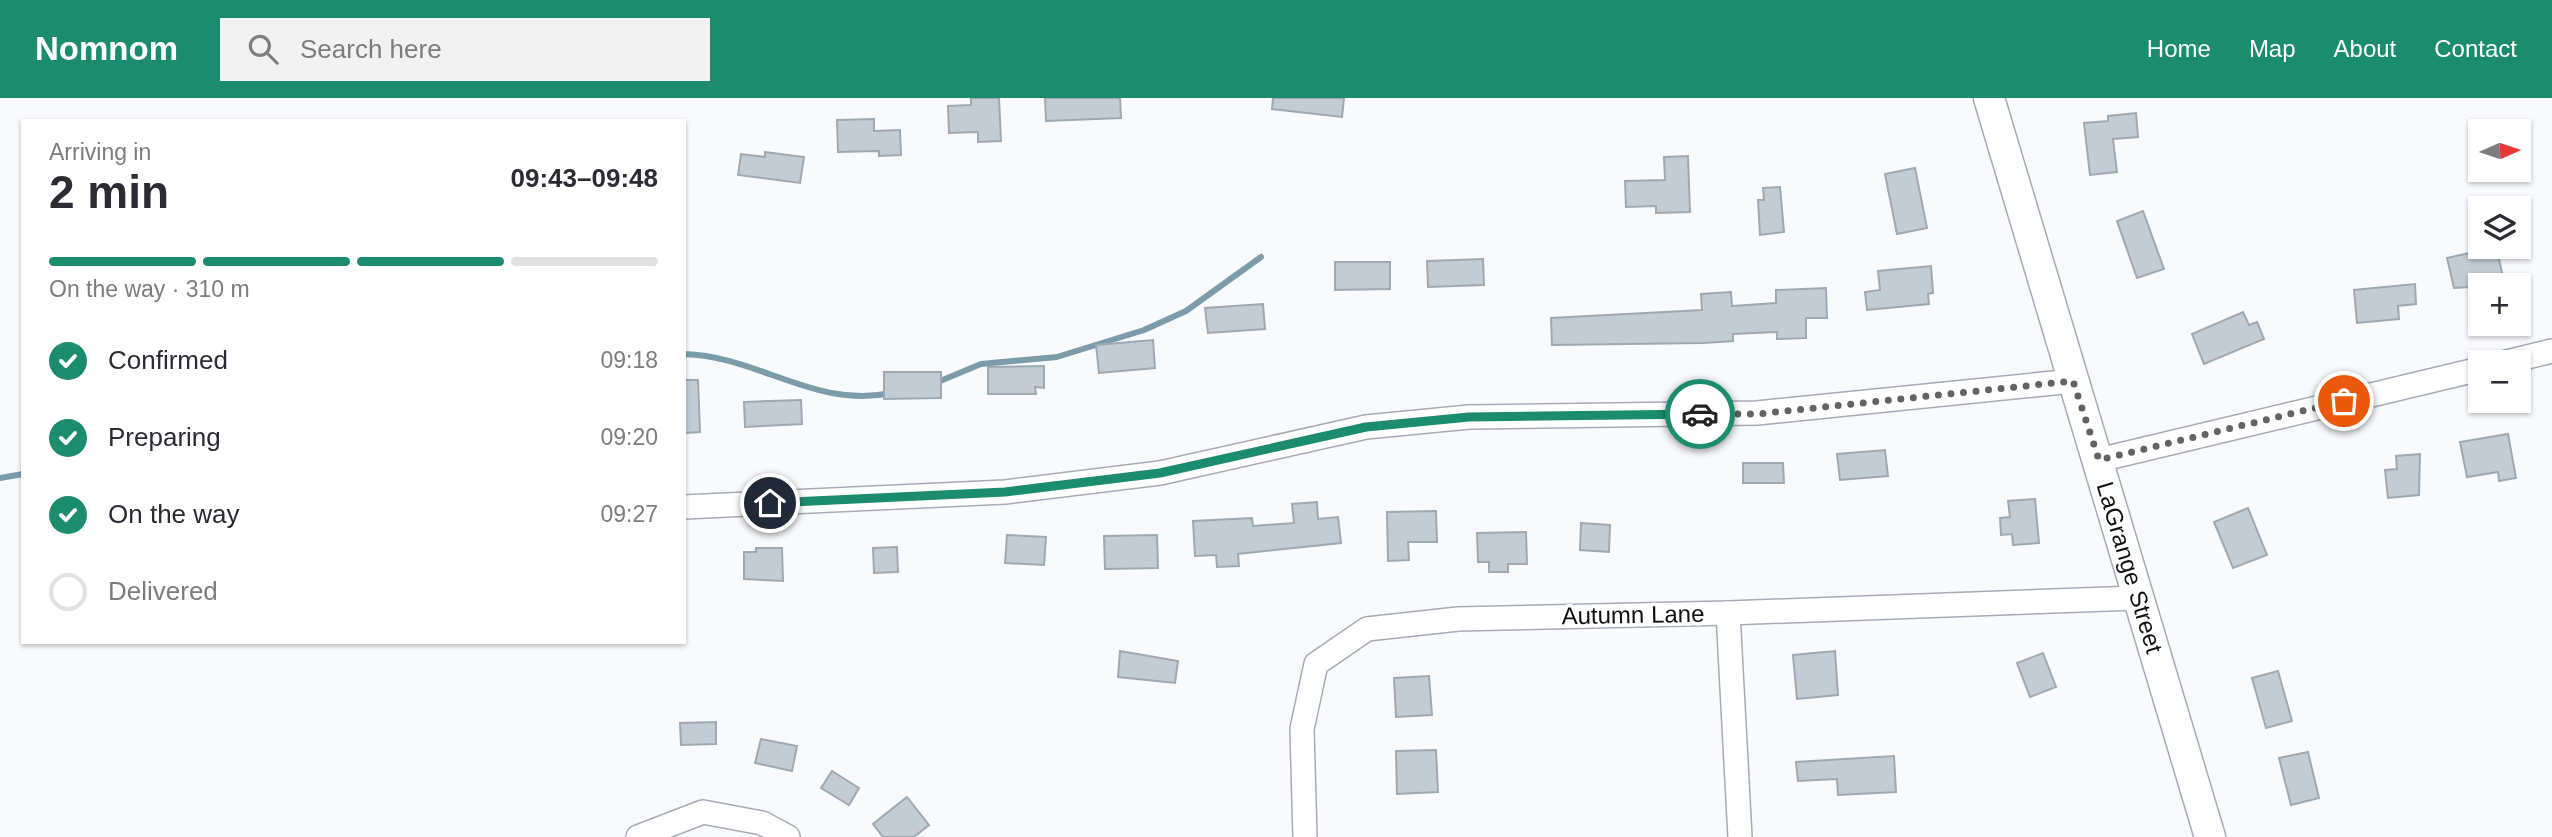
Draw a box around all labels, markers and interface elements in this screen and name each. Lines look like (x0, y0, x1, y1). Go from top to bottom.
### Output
search box (220, 18, 710, 81)
text: Nomnom (35, 30, 178, 67)
icon: search (244, 30, 282, 68)
text: Search here (300, 34, 442, 64)
text: Home (2147, 35, 2211, 62)
text: Map (2249, 35, 2296, 62)
text: About (2334, 35, 2396, 62)
text: Contact (2434, 35, 2517, 62)
north arrow (2468, 119, 2530, 182)
map controls (2468, 119, 2531, 413)
text: Arriving in (49, 139, 151, 165)
text: 09:43–09:48 (511, 163, 658, 193)
text: 2 min (49, 166, 169, 218)
button: layers (2468, 196, 2531, 259)
button: + (2468, 273, 2531, 336)
text: On the way · 310 m (49, 276, 250, 302)
icon: check (49, 342, 87, 380)
text: Confirmed (108, 345, 228, 375)
text: 09:18 (600, 347, 658, 373)
button: − (2468, 350, 2531, 413)
pin (2314, 371, 2374, 431)
courier (1665, 379, 1735, 449)
icon: bag (2325, 382, 2363, 420)
icon: car (1681, 395, 1719, 433)
icon: check (49, 419, 87, 457)
text: Preparing (108, 422, 221, 452)
text: 09:20 (600, 424, 658, 450)
pin (740, 473, 800, 533)
street label: LaGrange Street (2091, 478, 2168, 657)
icon: home (751, 484, 789, 522)
icon: check (49, 496, 87, 534)
text: On the way (108, 499, 240, 529)
text: 09:27 (600, 501, 658, 527)
text: Delivered (108, 576, 218, 606)
street label: Autumn Lane (1561, 600, 1705, 629)

